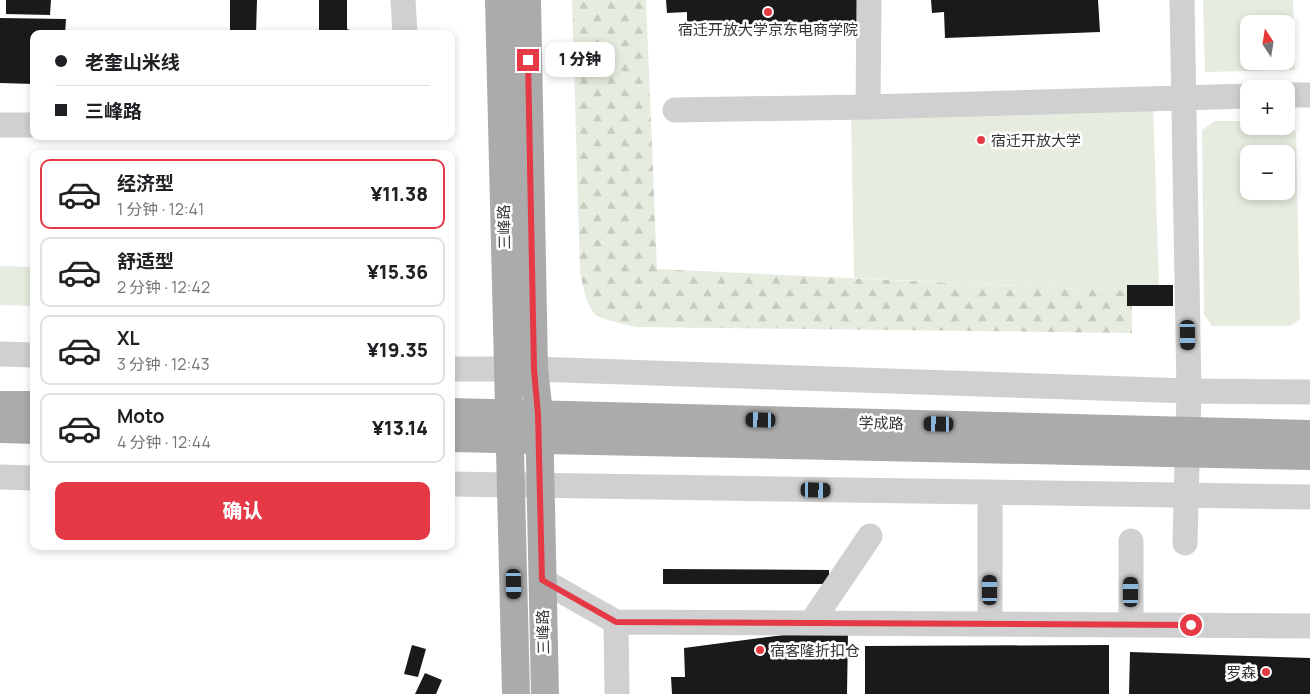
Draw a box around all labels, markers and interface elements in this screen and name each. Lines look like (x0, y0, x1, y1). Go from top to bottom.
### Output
marker: 宿迁开放大学京东电商学院 (762, 6, 774, 18)
north arrow (1240, 15, 1295, 70)
map controls (1240, 15, 1295, 200)
place label: 宿迁开放大学京东电商学院 (678, 19, 858, 40)
callout: 1 分钟 (546, 42, 616, 78)
text: 1 分钟 (559, 48, 601, 70)
text: 老奎山米线 (85, 49, 180, 75)
route end (517, 49, 539, 71)
button: + (1240, 80, 1295, 135)
text: 三峰路 (85, 98, 142, 124)
place label: 宿迁开放大学 (991, 130, 1081, 151)
marker: 宿迁开放大学 (975, 134, 987, 146)
button: − (1240, 145, 1295, 200)
text: 经济型 (117, 170, 174, 196)
icon: car (57, 172, 102, 217)
text: ¥11.38 (370, 181, 428, 207)
text: 1 分钟 · 12:41 (117, 198, 204, 220)
street label: 三峰路 (493, 204, 515, 250)
text: 舒适型 (117, 248, 174, 274)
icon: car (57, 250, 102, 295)
text: ¥15.36 (367, 259, 428, 285)
text: 2 分钟 · 12:42 (117, 276, 210, 298)
car (1180, 320, 1195, 350)
text: XL (117, 325, 140, 351)
icon: car (57, 328, 102, 373)
text: ¥19.35 (367, 337, 428, 363)
text: 3 分钟 · 12:43 (117, 353, 210, 375)
text: Moto (117, 403, 164, 429)
icon: car (57, 406, 102, 451)
car (745, 412, 776, 428)
street label: 学成路 (858, 412, 904, 434)
text: ¥13.14 (372, 415, 428, 441)
car (923, 416, 954, 432)
text: 4 分钟 · 12:44 (117, 431, 211, 453)
button: 确认 (55, 482, 430, 540)
car (800, 482, 831, 498)
car (506, 569, 521, 599)
car (982, 575, 997, 605)
car (1123, 577, 1138, 607)
street label: 三峰路 (532, 609, 554, 655)
route start (1180, 614, 1202, 636)
place label: 宿客隆折扣仓 (770, 640, 860, 661)
marker: 宿客隆折扣仓 (754, 644, 766, 656)
place label: 罗森 (1226, 662, 1256, 683)
marker: 罗森 (1260, 666, 1272, 678)

